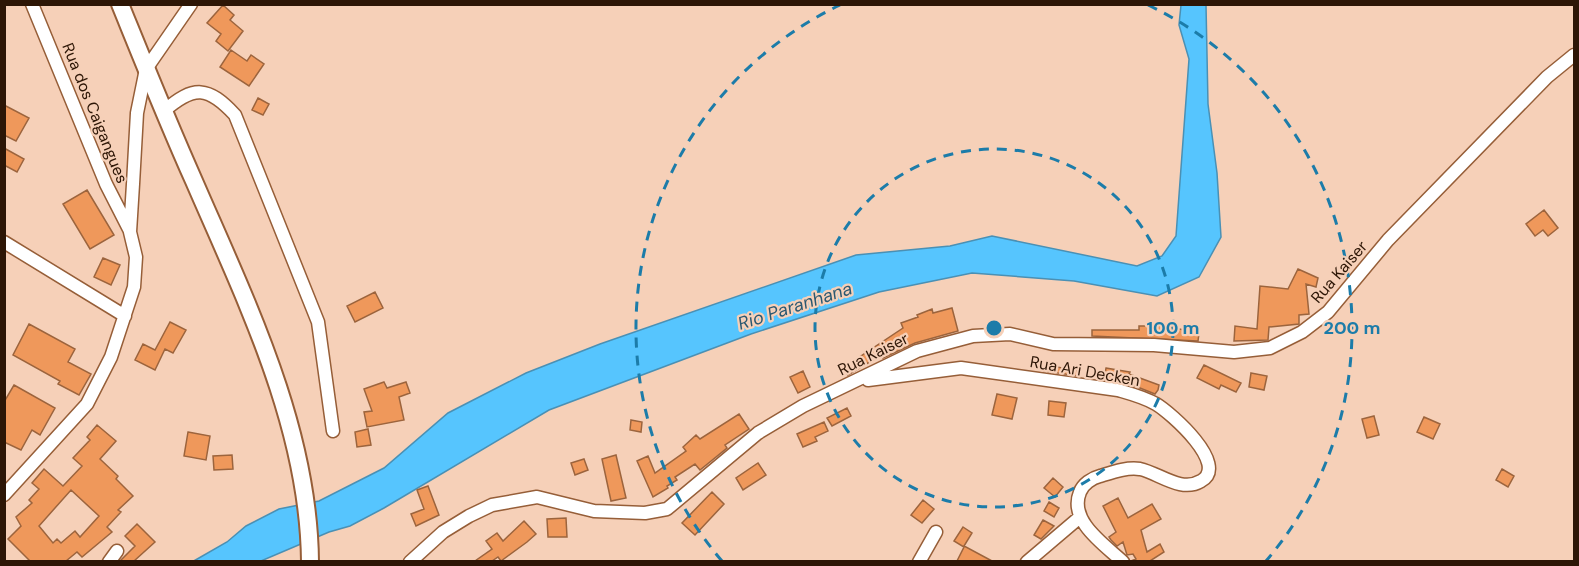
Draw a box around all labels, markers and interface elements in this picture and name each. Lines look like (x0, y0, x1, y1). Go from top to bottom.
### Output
street label: Rua dos Caigangues (57, 40, 133, 186)
street label: Rua Kaiser (1306, 236, 1372, 308)
water label: Rio Paranhana (735, 276, 855, 336)
text: 100 m (1146, 316, 1200, 340)
text: 200 m (1324, 316, 1380, 340)
centre of rings (984, 318, 1004, 338)
street label: Rua Kaiser (834, 328, 912, 380)
street label: Rua Ari Decken (1028, 351, 1142, 391)

